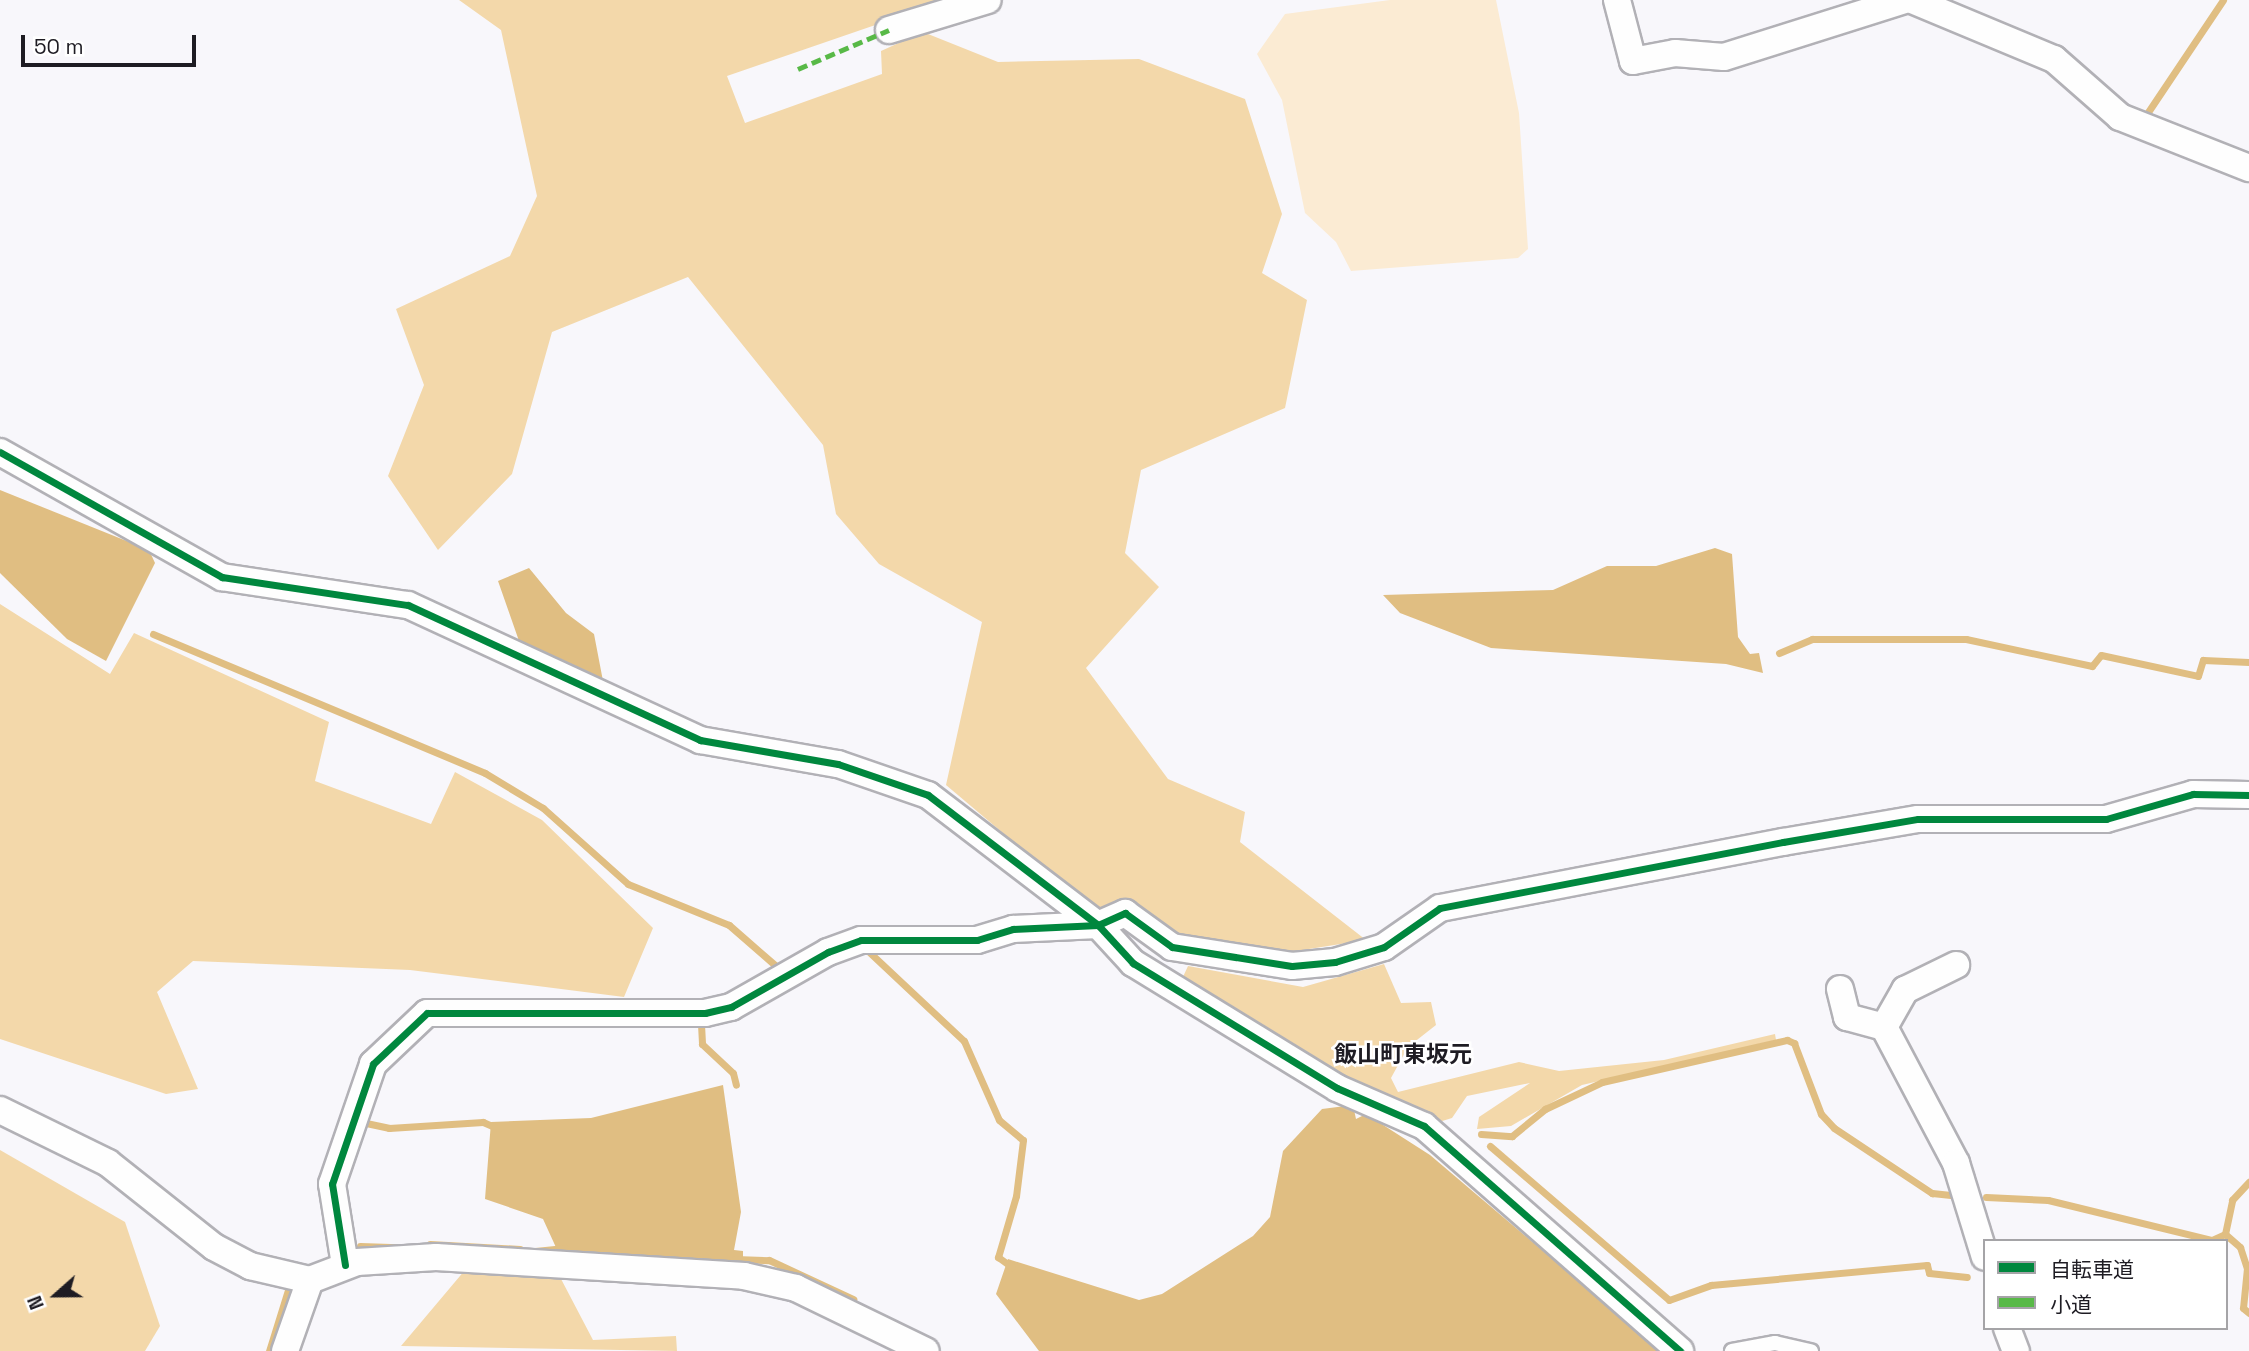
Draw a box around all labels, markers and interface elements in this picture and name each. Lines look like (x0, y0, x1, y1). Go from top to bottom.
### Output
scale bar (24, 21, 200, 65)
text: 50 m (34, 33, 84, 60)
district label: 飯山町東坂元 (1334, 1040, 1472, 1068)
legend (1983, 1239, 2228, 1330)
text: 自転車道 (2050, 1256, 2134, 1283)
north arrow (21, 1260, 91, 1330)
text: 小道 (2050, 1291, 2092, 1318)
text: N (22, 1292, 50, 1313)

